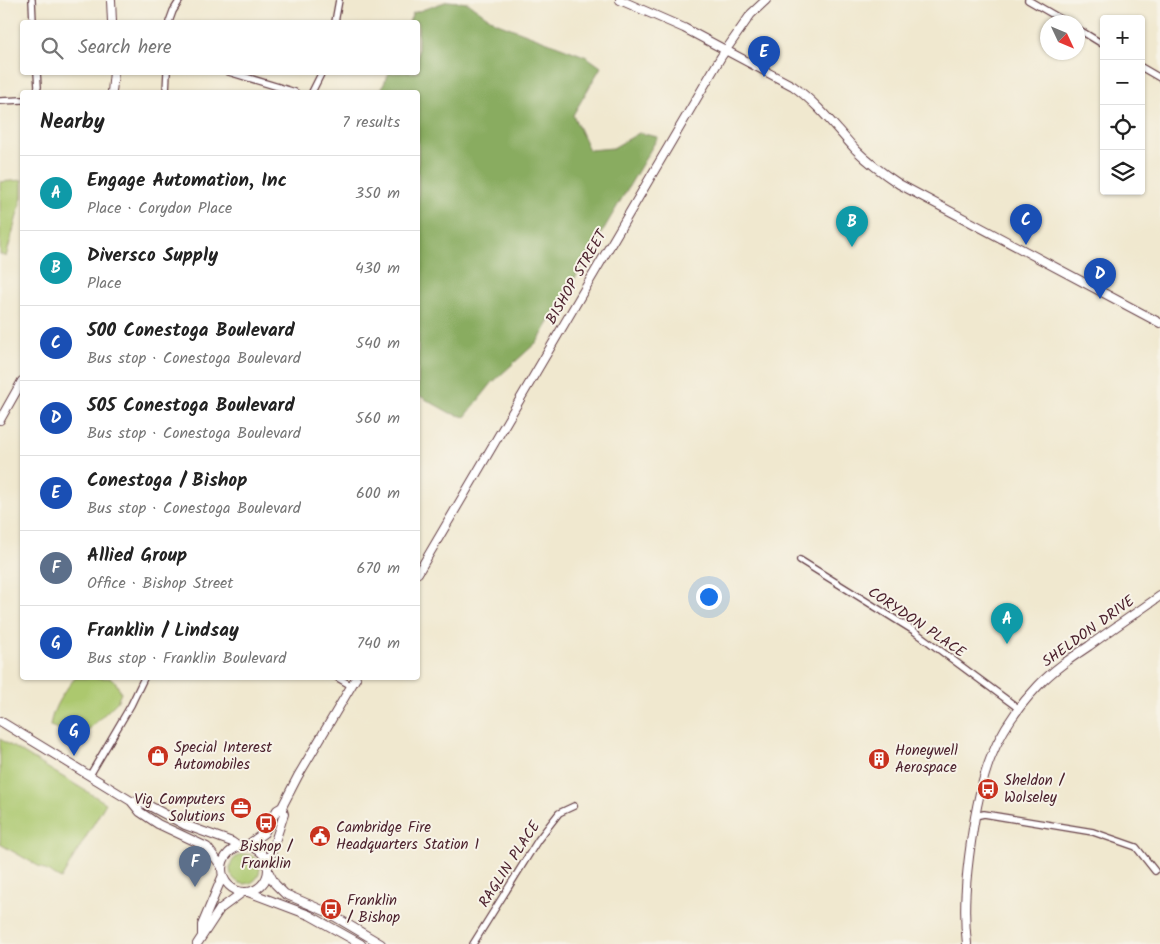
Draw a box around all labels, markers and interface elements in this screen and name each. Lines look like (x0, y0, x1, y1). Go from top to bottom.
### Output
north arrow (1040, 15, 1085, 60)
map controls (1100, 15, 1145, 195)
button: + (1100, 15, 1145, 60)
search box (20, 20, 420, 75)
text: Search here (78, 33, 172, 63)
icon: search (38, 34, 66, 62)
pin: E (748, 36, 780, 77)
button: − (1100, 60, 1145, 105)
button: locate (1100, 105, 1145, 150)
text: Nearby (40, 106, 105, 139)
text: 7 results (342, 110, 400, 135)
button: layers (1100, 150, 1145, 195)
text: Engage Automation, Inc (87, 166, 287, 196)
text: A (51, 181, 61, 206)
text: 350 m (355, 181, 400, 206)
text: Place · Corydon Place (87, 196, 232, 221)
pin: C (1010, 204, 1042, 245)
pin: B (836, 206, 868, 247)
street label: BISHOP STREET (540, 224, 615, 329)
text: Diversco Supply (87, 241, 218, 271)
text: B (51, 256, 61, 281)
text: 430 m (355, 256, 400, 281)
pin: D (1084, 258, 1116, 299)
text: Place (87, 271, 121, 296)
text: 500 Conestoga Boulevard (87, 316, 295, 346)
text: C (51, 331, 61, 356)
text: 540 m (355, 331, 400, 356)
text: Bus stop · Conestoga Boulevard (87, 346, 301, 371)
text: 505 Conestoga Boulevard (87, 391, 295, 421)
text: D (51, 406, 61, 431)
text: 560 m (355, 406, 400, 431)
text: Bus stop · Conestoga Boulevard (87, 421, 301, 446)
text: Conestoga / Bishop (87, 466, 247, 496)
text: E (52, 481, 60, 506)
text: 600 m (356, 481, 400, 506)
text: Bus stop · Conestoga Boulevard (87, 496, 301, 521)
text: Allied Group (87, 541, 187, 571)
text: F (52, 556, 60, 581)
text: 670 m (357, 556, 400, 581)
text: Office · Bishop Street (87, 571, 234, 596)
street label: CORYDON PLACE (863, 581, 971, 665)
your location (696, 584, 722, 610)
street label: SHELDON DRIVE (1037, 589, 1141, 674)
pin: A (991, 603, 1023, 644)
text: Franklin / Lindsay (87, 616, 239, 646)
text: G (51, 631, 61, 656)
text: 740 m (357, 631, 400, 656)
text: Bus stop · Franklin Boulevard (87, 646, 286, 671)
pin: G (58, 715, 90, 756)
place label: Special Interest Automobiles (174, 736, 272, 777)
place label: Honeywell Aerospace (895, 739, 958, 780)
shop icon: Special Interest Automobiles (146, 744, 170, 768)
building icon: Honeywell Aerospace (867, 747, 891, 771)
place label: Sheldon / Wolseley (1004, 769, 1066, 810)
bus stop icon: Sheldon / Wolseley (976, 777, 1000, 801)
place label: Vig Computers Solutions (134, 788, 226, 829)
office icon: Vig Computers Solutions (229, 796, 253, 820)
bus stop icon: Bishop / Franklin (254, 811, 278, 835)
street label: RAGLIN PLACE (473, 815, 548, 913)
place label: Cambridge Fire Headquarters Station 1 (336, 816, 480, 857)
public building icon: Cambridge Fire Headquarters Station 1 (308, 824, 332, 848)
place label: Bishop / Franklin (240, 835, 294, 876)
pin: F (179, 846, 211, 887)
place label: Franklin / Bishop (347, 889, 400, 930)
bus stop icon: Franklin / Bishop (319, 897, 343, 921)

